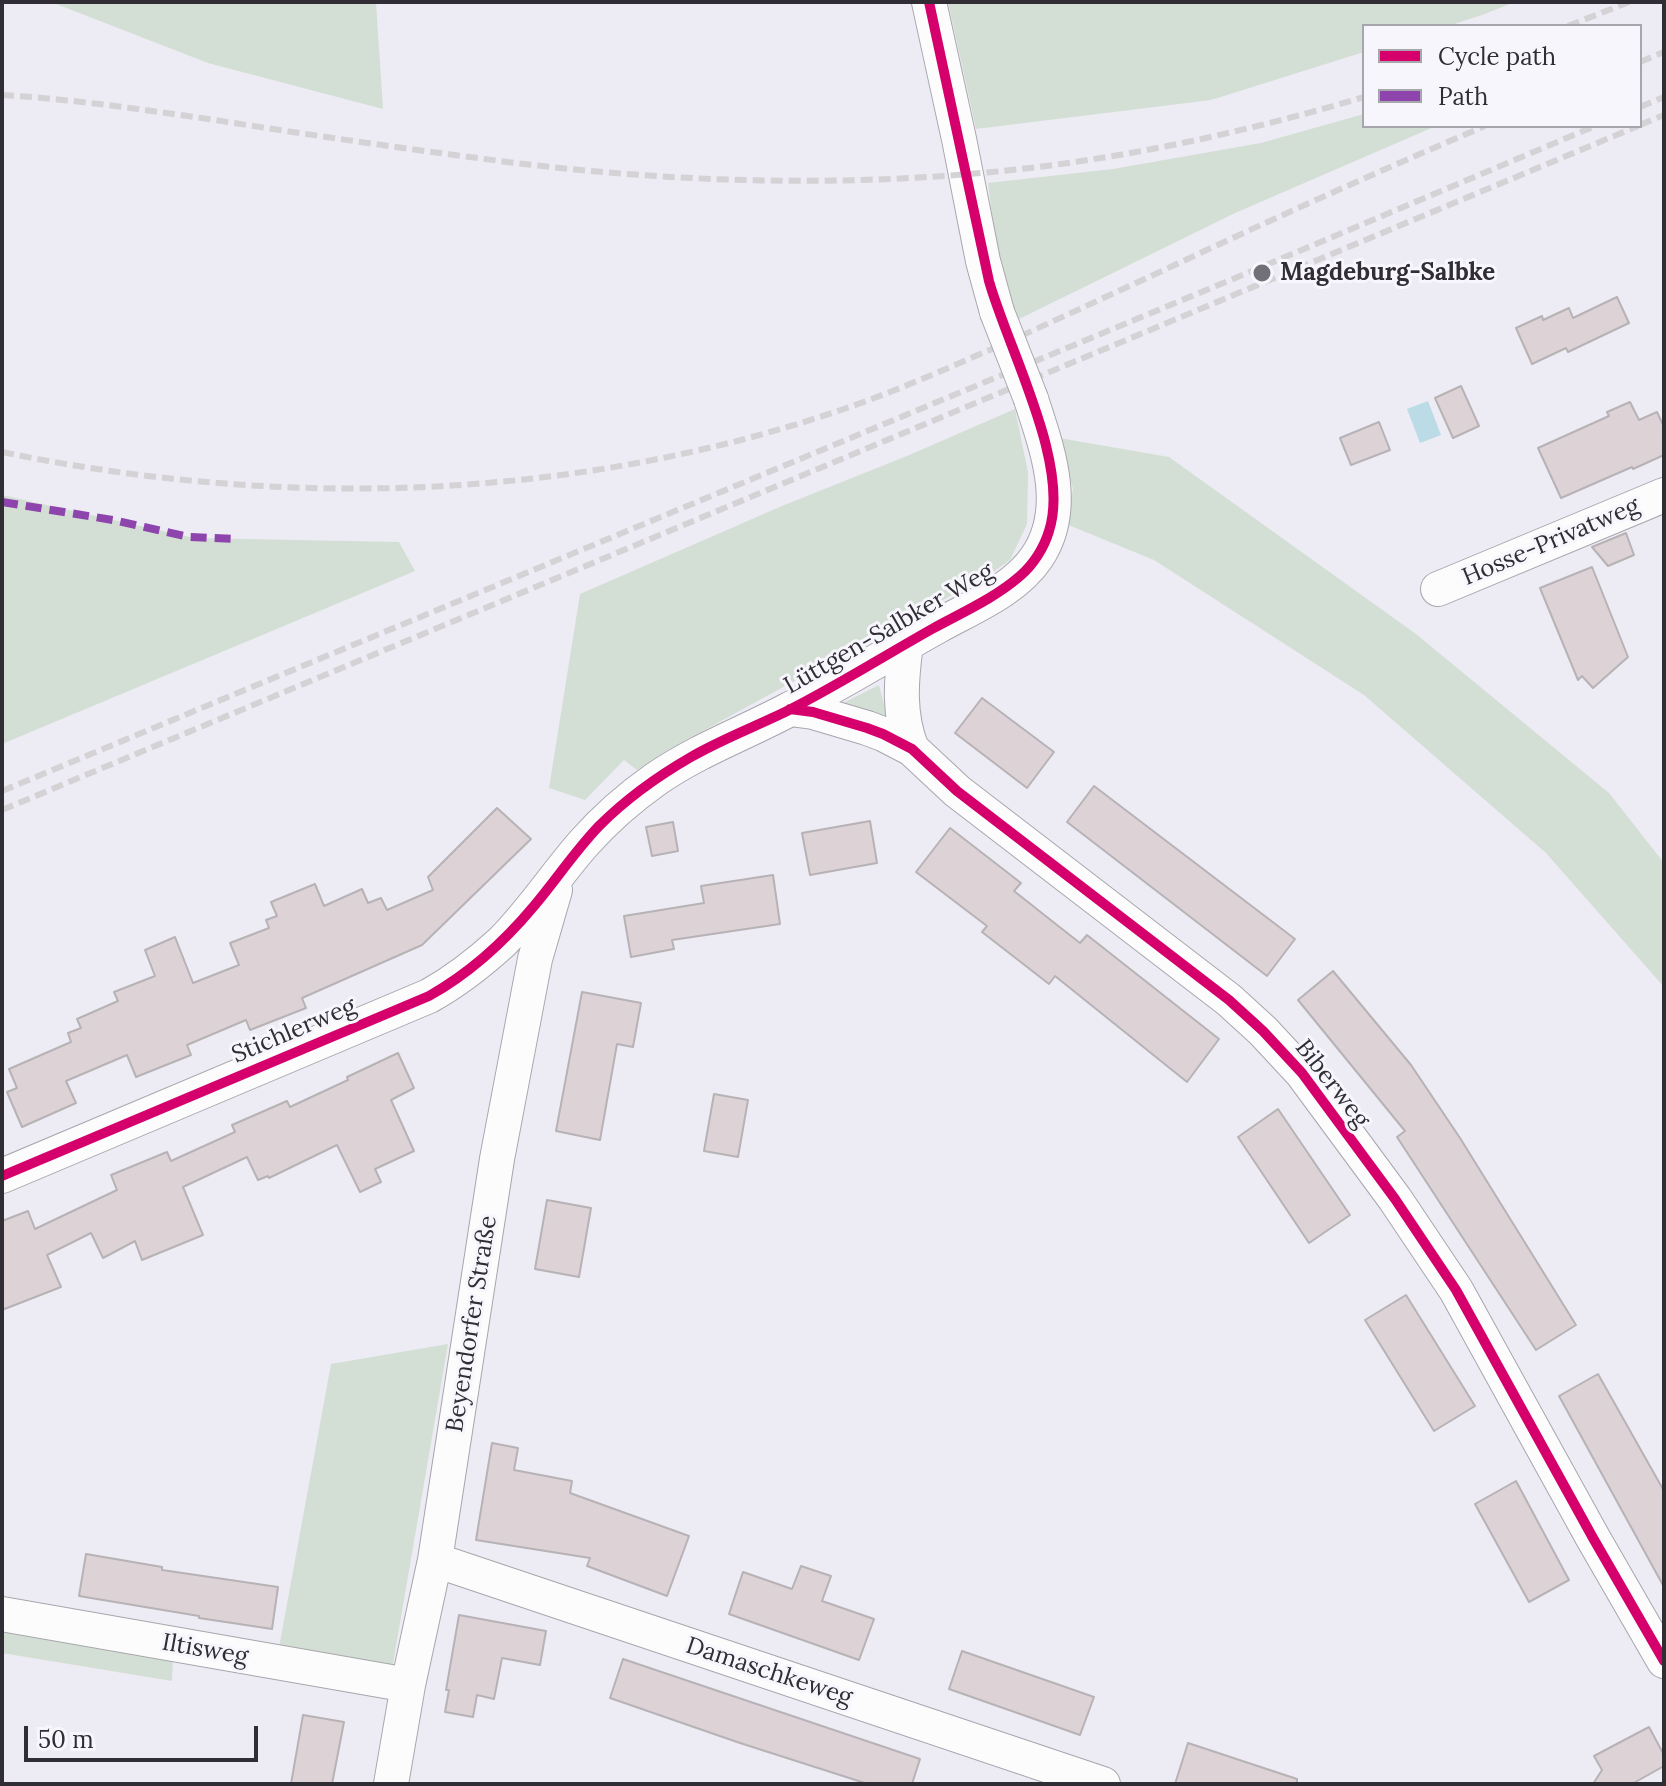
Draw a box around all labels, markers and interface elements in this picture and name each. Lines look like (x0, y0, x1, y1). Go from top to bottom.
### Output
legend (1362, 24, 1642, 128)
text: Cycle path (1438, 41, 1556, 72)
text: Path (1438, 81, 1488, 112)
place label: Magdeburg-Salbke (1280, 259, 1495, 287)
marker: Magdeburg-Salbke (1251, 262, 1273, 284)
street label: Hosse-Privatweg (1458, 492, 1644, 592)
street label: Lüttgen-Salbker Weg (779, 557, 999, 701)
street label: Stichlerweg (228, 992, 360, 1070)
street label: Biberweg (1289, 1034, 1375, 1134)
street label: Beyendorfer Straße (441, 1214, 503, 1434)
street label: Iltisweg (160, 1628, 250, 1672)
street label: Damaschkeweg (682, 1632, 856, 1712)
scale bar (28, 1710, 262, 1760)
text: 50 m (38, 1724, 94, 1755)

